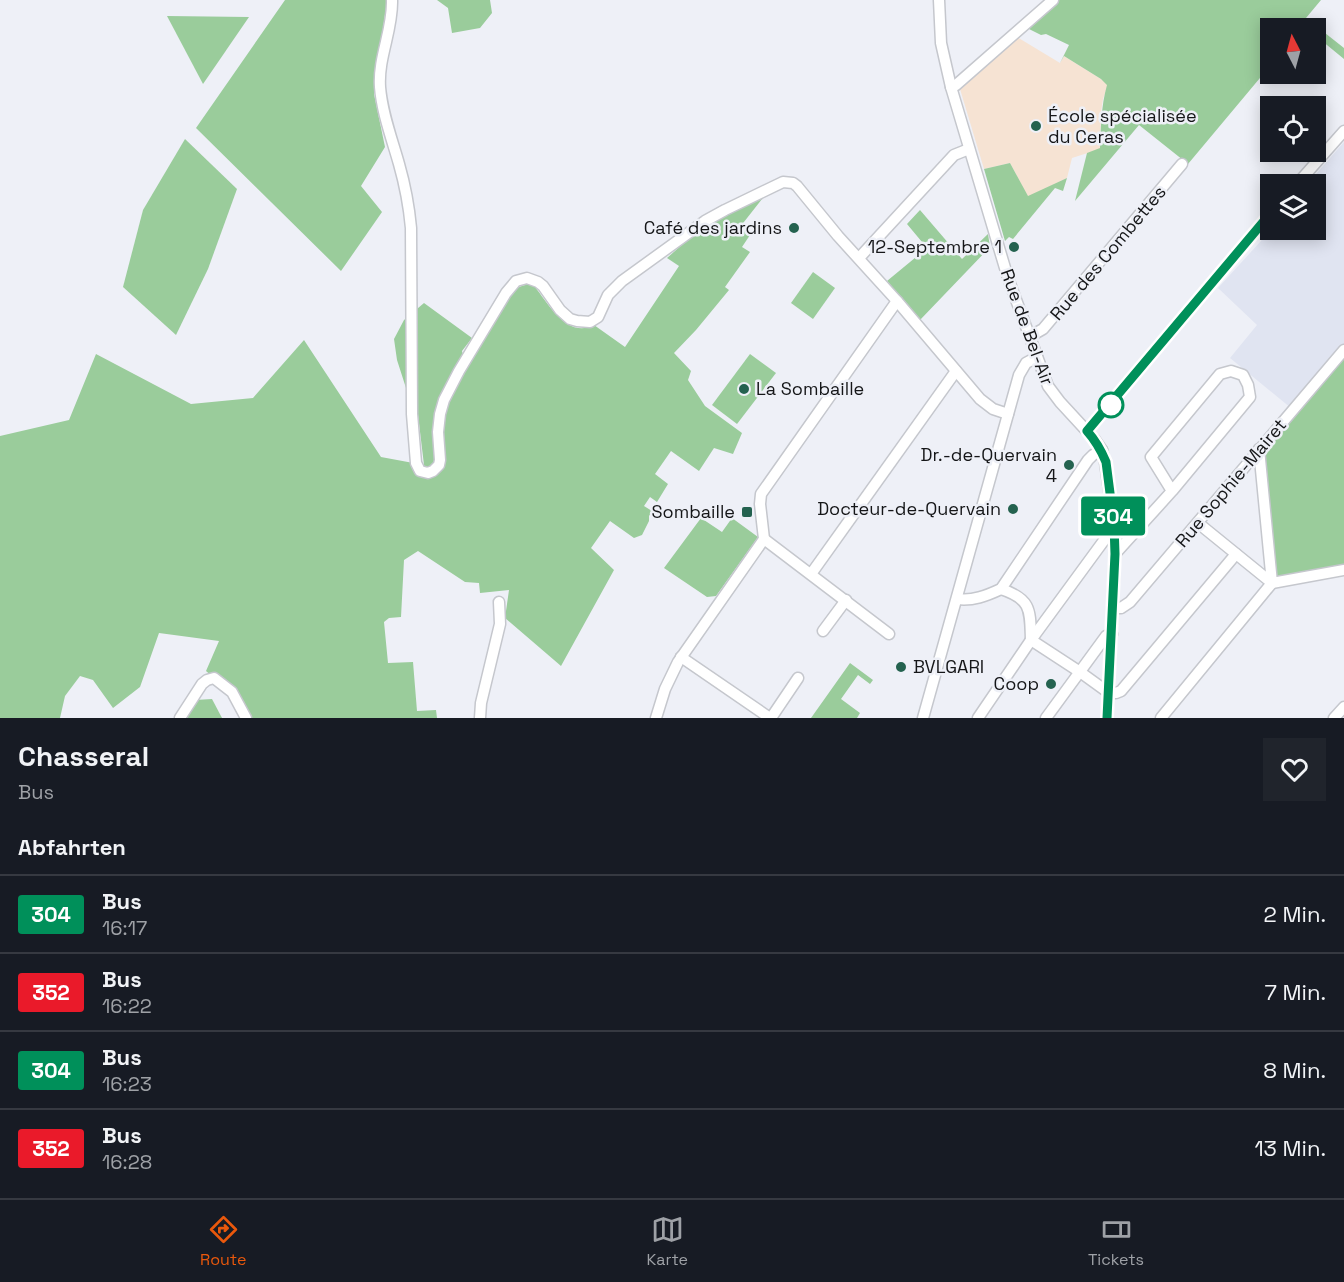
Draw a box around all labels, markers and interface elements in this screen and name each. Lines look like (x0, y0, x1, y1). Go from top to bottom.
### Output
north arrow (1260, 18, 1326, 84)
map controls (1260, 18, 1326, 240)
button: locate (1260, 96, 1326, 162)
place label: École spécialisée du Ceras (1048, 104, 1197, 148)
marker: École spécialisée du Ceras (1029, 119, 1043, 133)
button: layers (1260, 174, 1326, 240)
street label: Rue des Combettes (1045, 181, 1171, 325)
place label: Café des jardins (644, 216, 782, 239)
marker: Café des jardins (787, 221, 801, 235)
place label: 12-Septembre 1 (868, 235, 1002, 258)
marker: 12-Septembre 1 (1007, 240, 1021, 254)
street label: Rue de Bel-Air (996, 266, 1059, 388)
place label: La Sombaille (756, 377, 864, 400)
marker: La Sombaille (737, 382, 751, 396)
unlabelled marker (1098, 392, 1124, 418)
street label: Rue Sophie-Mairet (1170, 414, 1291, 552)
place label: Dr.-de-Quervain 4 (921, 443, 1057, 487)
marker: Dr.-de-Quervain 4 (1062, 458, 1076, 472)
line badge: 304 (1078, 496, 1148, 536)
place label: Docteur-de-Quervain (817, 497, 1001, 520)
place label: Sombaille (652, 500, 735, 523)
marker: Docteur-de-Quervain (1006, 502, 1020, 516)
text: 304 (1093, 503, 1133, 530)
marker: Sombaille (740, 505, 754, 519)
place label: BVLGARI (913, 655, 984, 678)
marker: BVLGARI (894, 660, 908, 674)
place label: Coop (994, 672, 1039, 695)
marker: Coop (1044, 677, 1058, 691)
text: Chasseral (18, 738, 149, 774)
button: heart (1263, 738, 1326, 801)
text: Bus (18, 779, 54, 805)
text: Abfahrten (18, 833, 126, 861)
text: Bus (102, 887, 142, 915)
text: 2 Min. (1264, 900, 1326, 928)
text: 304 (31, 901, 71, 928)
text: 16:17 (102, 915, 147, 941)
text: Bus (102, 965, 142, 993)
text: 7 Min. (1264, 978, 1326, 1006)
text: 352 (32, 979, 70, 1006)
text: 16:22 (102, 993, 152, 1019)
text: Bus (102, 1043, 142, 1071)
text: 8 Min. (1263, 1056, 1326, 1084)
text: 304 (31, 1057, 71, 1084)
text: 16:23 (102, 1071, 152, 1097)
text: Bus (102, 1121, 142, 1149)
text: 13 Min. (1254, 1134, 1326, 1162)
text: 352 (32, 1135, 70, 1162)
text: 16:28 (102, 1149, 152, 1175)
tab: Route (200, 1213, 246, 1270)
tab: Karte (646, 1213, 688, 1270)
tab: Tickets (1088, 1213, 1144, 1270)

